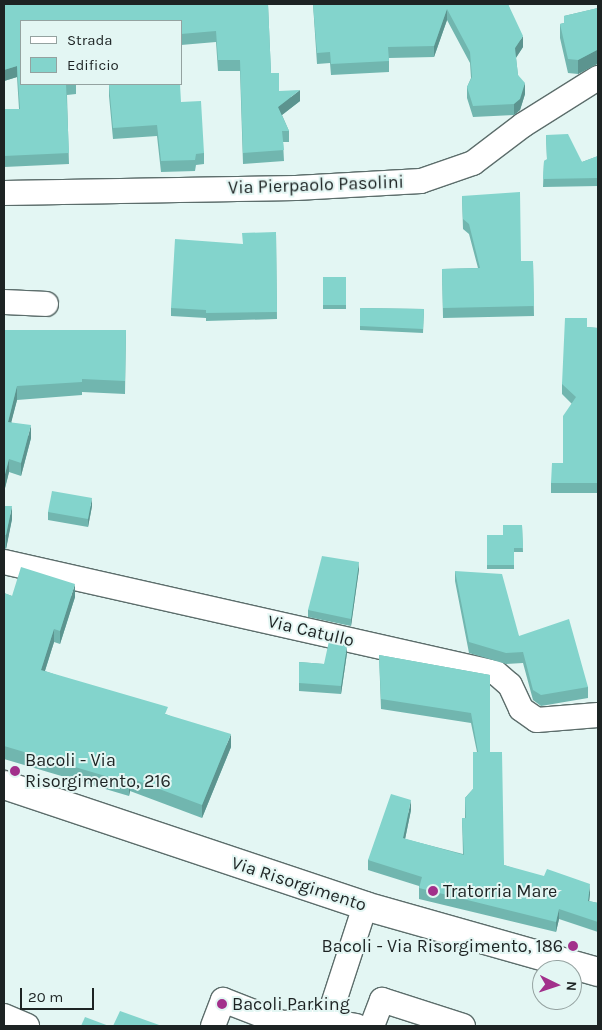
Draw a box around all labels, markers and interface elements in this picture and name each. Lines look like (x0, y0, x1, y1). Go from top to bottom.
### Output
legend (20, 20, 182, 85)
text: Strada (67, 31, 113, 49)
text: Edificio (67, 56, 119, 74)
street label: Via Pierpaolo Pasolini (228, 171, 404, 199)
street label: Via Catullo (266, 611, 356, 651)
place label: Bacoli - Via Risorgimento, 216 (25, 750, 171, 792)
marker: Bacoli - Via Risorgimento, 216 (9, 765, 21, 777)
street label: Via Risorgimento (229, 852, 369, 916)
place label: Tratorria Mare (443, 880, 557, 902)
marker: Tratorria Mare (427, 885, 439, 897)
place label: Bacoli - Via Risorgimento, 186 (322, 935, 563, 957)
marker: Bacoli - Via Risorgimento, 186 (567, 940, 579, 952)
north arrow (532, 960, 582, 1010)
scale bar (22, 978, 96, 1010)
text: N (563, 980, 580, 992)
text: 20 m (28, 988, 63, 1006)
place label: Bacoli Parking (232, 993, 350, 1015)
marker: Bacoli Parking (216, 998, 228, 1010)

